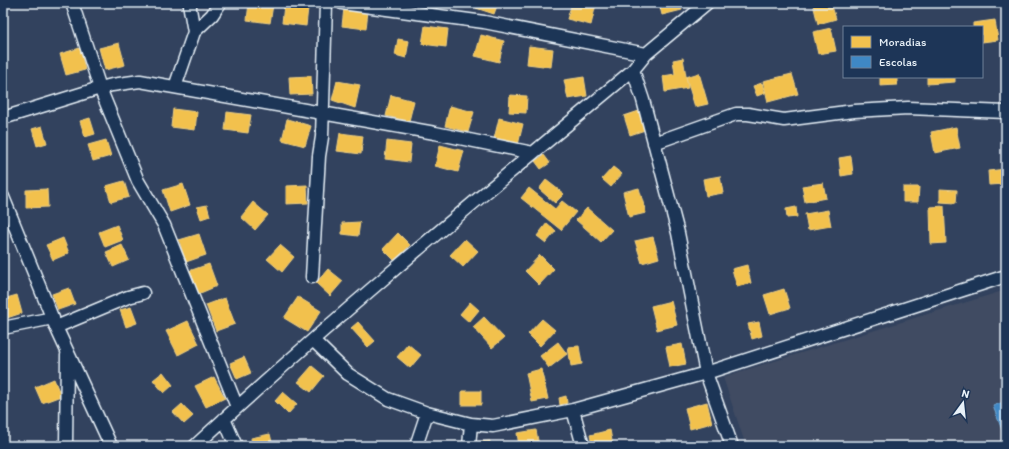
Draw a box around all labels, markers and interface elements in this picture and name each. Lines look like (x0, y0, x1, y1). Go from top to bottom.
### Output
legend (843, 26, 983, 78)
text: Moradias (879, 35, 926, 49)
text: Escolas (879, 55, 917, 69)
north arrow (943, 383, 983, 423)
text: N (960, 387, 971, 401)

